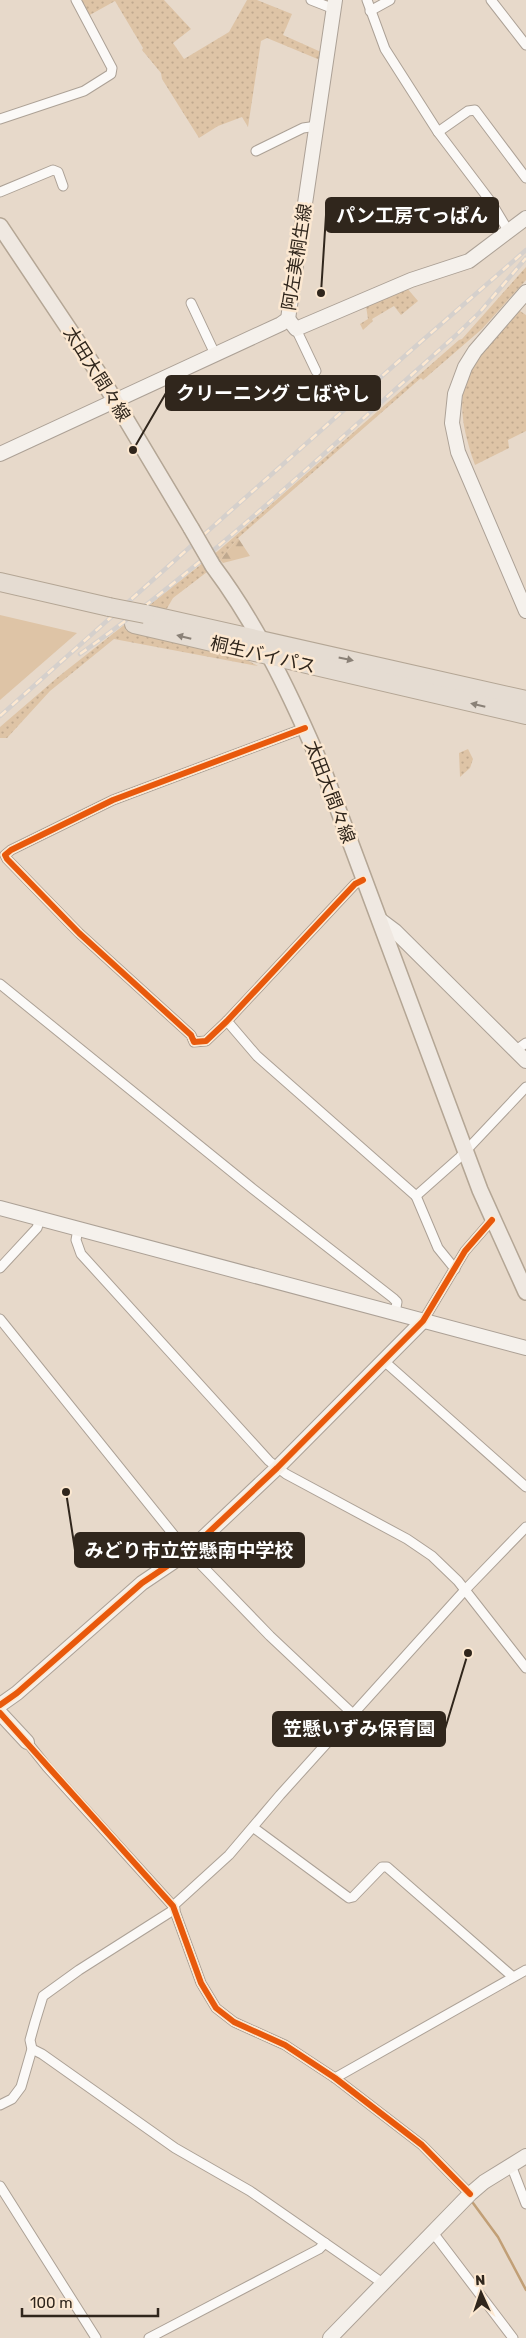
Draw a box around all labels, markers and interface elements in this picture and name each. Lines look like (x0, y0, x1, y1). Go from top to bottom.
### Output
callout: パン工房てっぱん (326, 198, 498, 232)
street label: 阿左美桐生線 (278, 202, 316, 312)
text: パン工房てっぱん (336, 204, 488, 227)
street label: 太田大間々線 (59, 322, 135, 426)
callout: クリーニング こばやし (166, 376, 380, 410)
text: クリーニング こばやし (176, 382, 370, 405)
one-way arrow (176, 632, 191, 640)
street label: 桐生バイパス (208, 632, 318, 678)
one-way arrow (338, 655, 354, 663)
one-way arrow (471, 701, 486, 709)
street label: 太田大間々線 (300, 738, 360, 846)
callout: みどり市立笠懸南中学校 (75, 1533, 304, 1567)
text: みどり市立笠懸南中学校 (84, 1539, 294, 1562)
callout: 笠懸いずみ保育園 (273, 1712, 445, 1746)
text: 笠懸いずみ保育園 (283, 1717, 435, 1740)
north arrow (456, 2268, 506, 2318)
text: N (475, 2272, 486, 2289)
scale bar (22, 2286, 159, 2318)
text: 100 m (30, 2294, 72, 2312)

